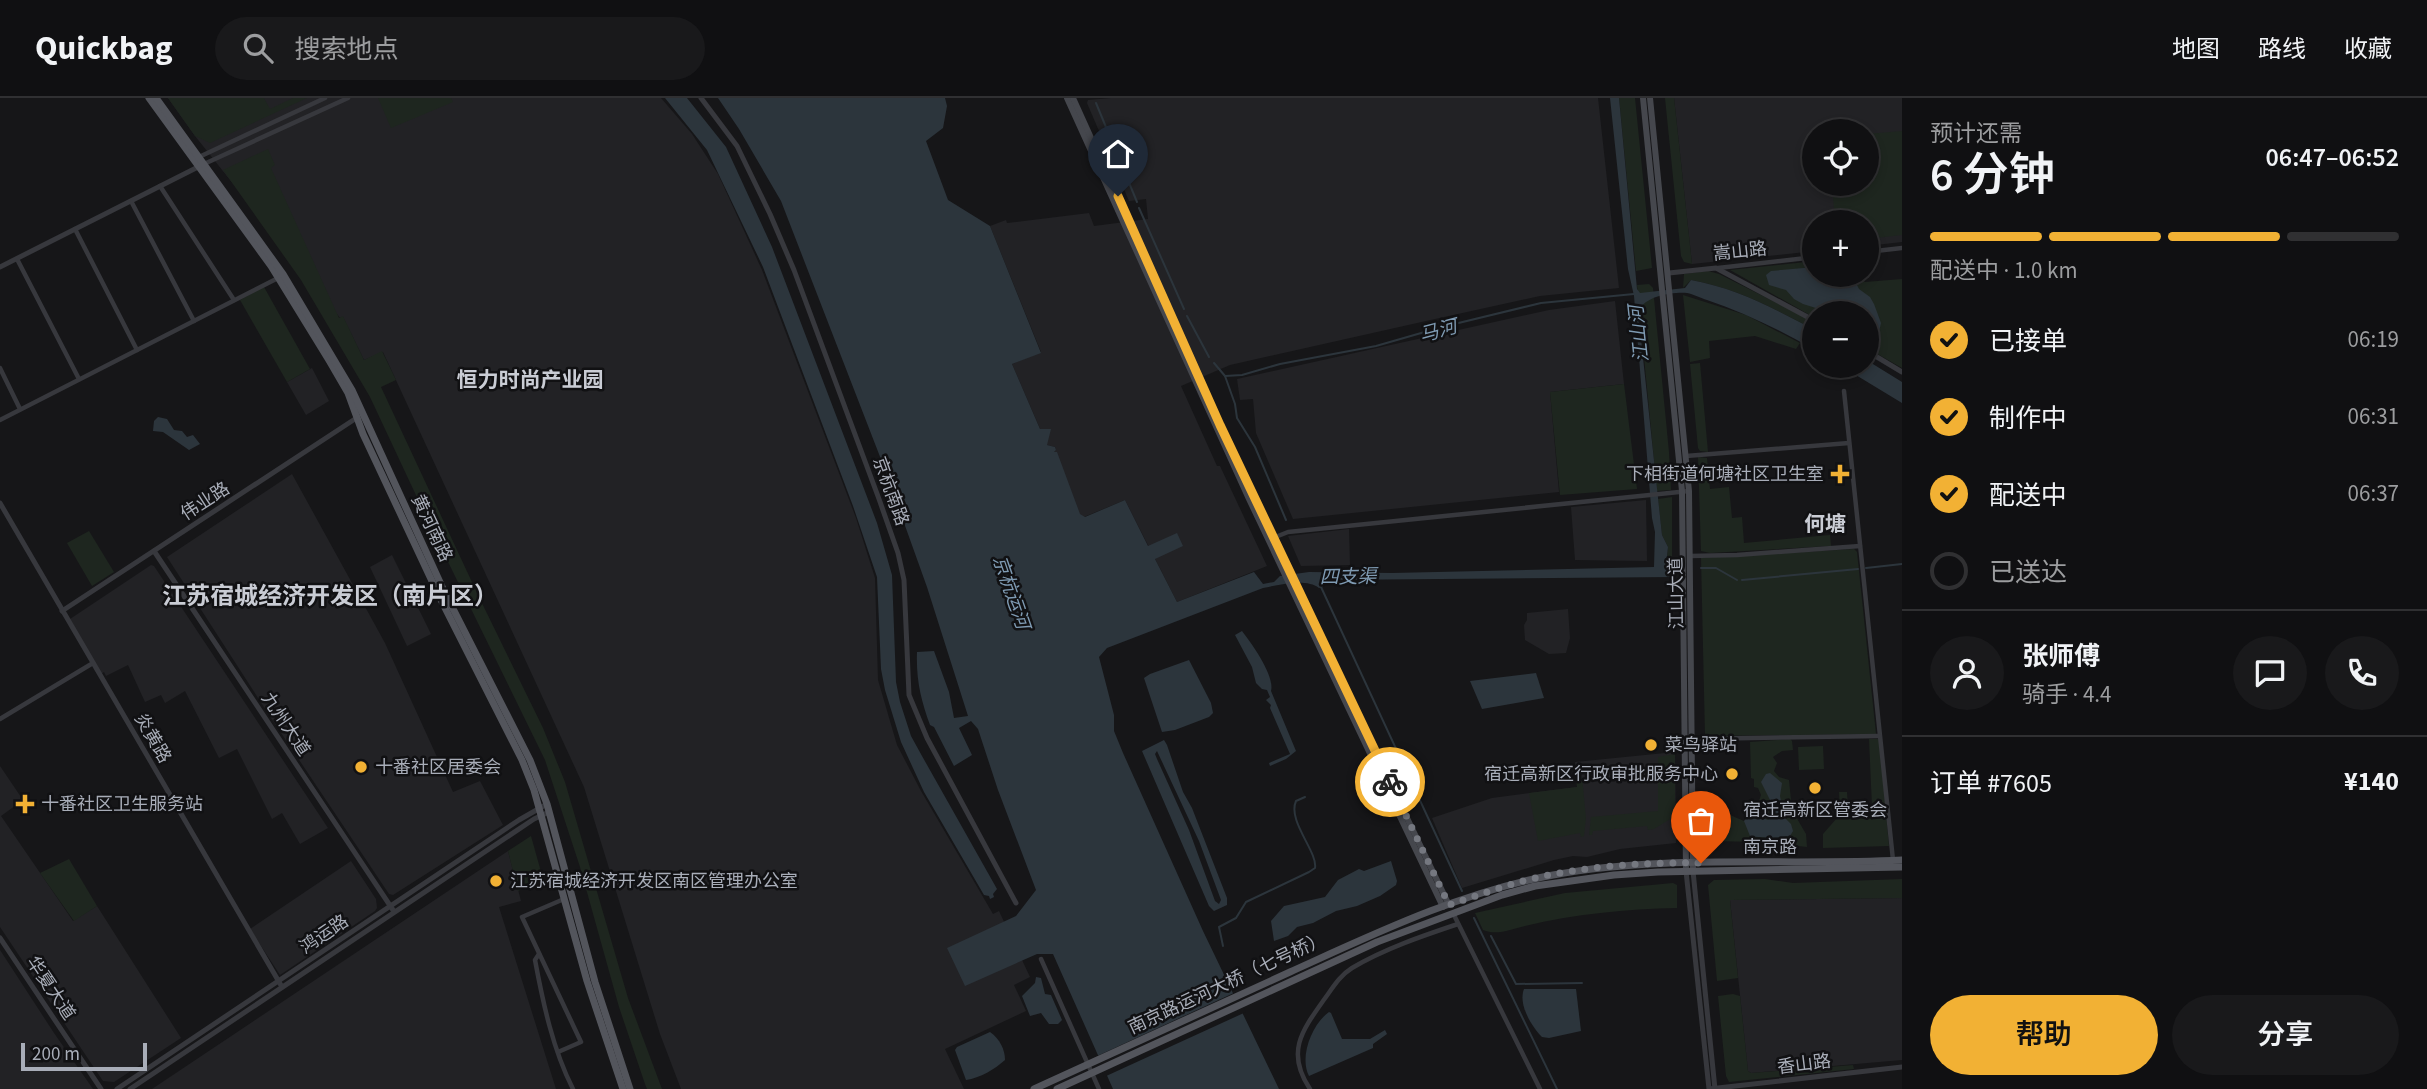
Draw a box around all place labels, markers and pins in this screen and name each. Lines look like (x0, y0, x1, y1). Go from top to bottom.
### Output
pin (1088, 124, 1148, 196)
place label: 下相街道何塘社区卫生室 (1626, 462, 1824, 487)
marker: 下相街道何塘社区卫生室 (1830, 464, 1850, 484)
place label: 菜鸟驿站 (1665, 733, 1737, 758)
marker: 菜鸟驿站 (1643, 737, 1659, 753)
place label: 十番社区居委会 (375, 755, 501, 780)
marker: 十番社区居委会 (353, 759, 369, 775)
place label: 宿迁高新区行政审批服务中心 (1484, 762, 1718, 787)
marker: 宿迁高新区行政审批服务中心 (1724, 766, 1740, 782)
marker: 宿迁高新区管委会 (1807, 780, 1823, 796)
pin (1671, 791, 1731, 863)
place label: 十番社区卫生服务站 (41, 792, 203, 817)
marker: 十番社区卫生服务站 (15, 794, 35, 814)
place label: 宿迁高新区管委会 (1743, 798, 1887, 823)
place label: 江苏宿城经济开发区南区管理办公室 (510, 869, 798, 894)
marker: 江苏宿城经济开发区南区管理办公室 (488, 873, 504, 889)

